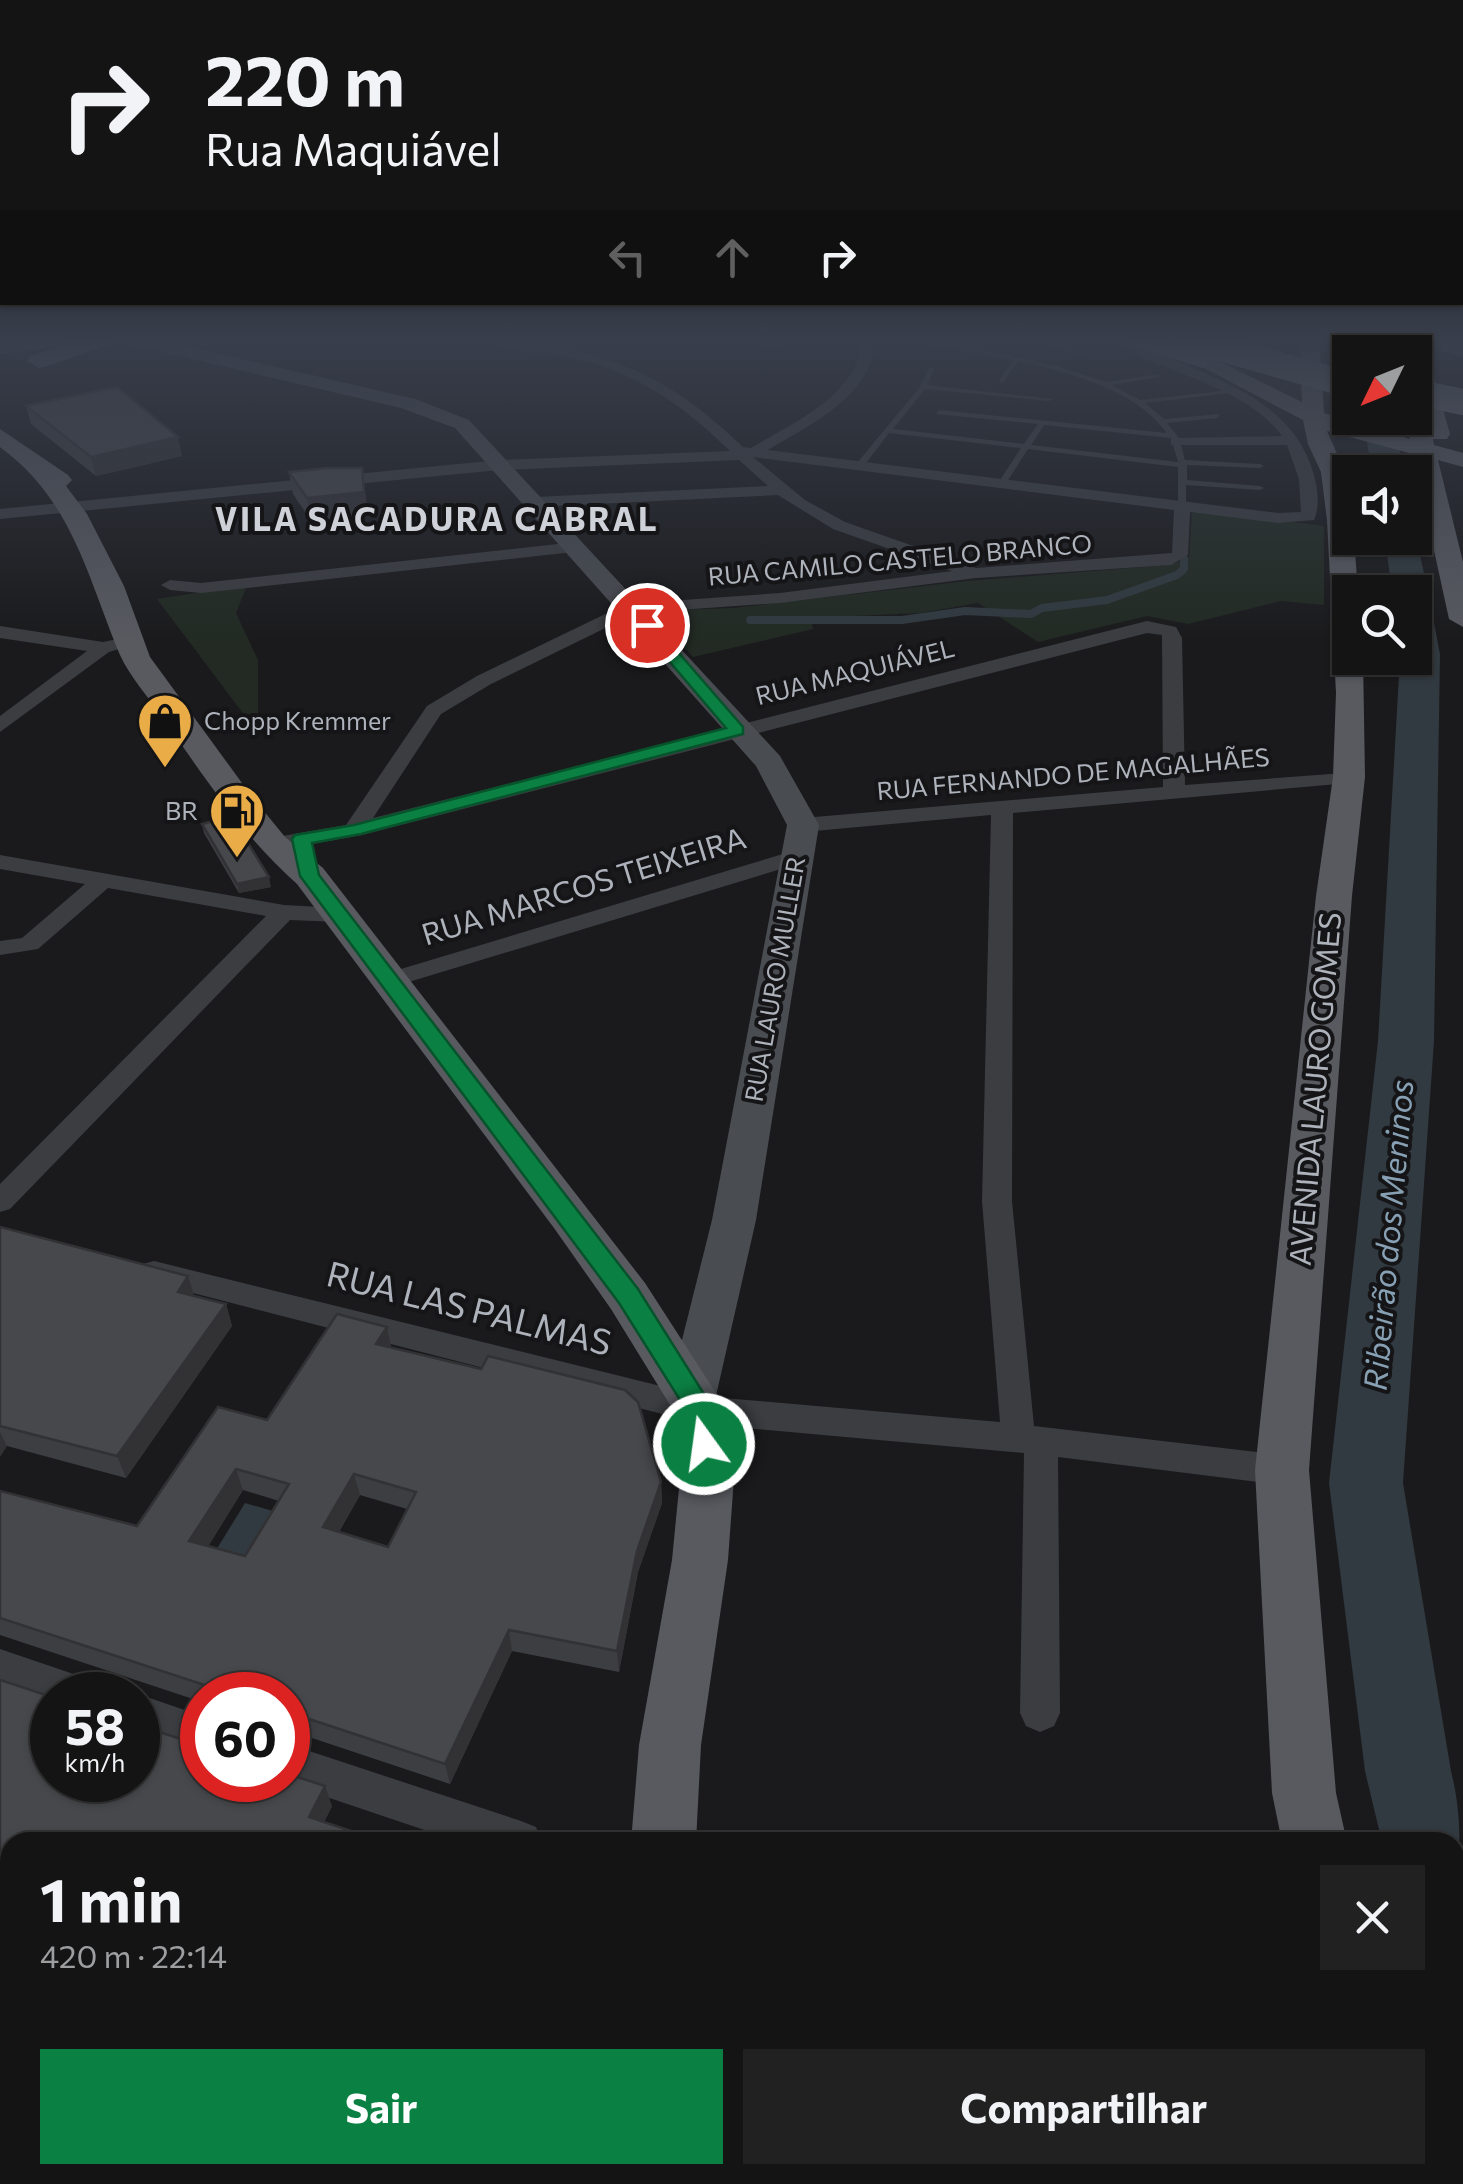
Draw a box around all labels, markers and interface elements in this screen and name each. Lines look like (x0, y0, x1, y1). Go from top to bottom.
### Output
text: 220 m (205, 35, 405, 120)
icon: right (40, 40, 170, 170)
text: Rua Maquiável (205, 120, 502, 175)
icon: left (600, 230, 655, 285)
icon: ahead (705, 230, 760, 285)
icon: right (810, 230, 865, 285)
north arrow (1332, 335, 1432, 435)
map controls (1332, 335, 1432, 675)
button: sound (1332, 455, 1432, 555)
district label: VILA SACADURA CABRAL (215, 498, 659, 538)
street label: RUA CAMILO CASTELO BRANCO (707, 527, 1093, 591)
button: search (1332, 575, 1432, 675)
pin (605, 583, 690, 668)
icon: arrive (620, 598, 675, 653)
street label: RUA MAQUIÁVEL (752, 632, 957, 710)
shop icon: Chopp Kremmer (135, 691, 195, 770)
place label: Chopp Kremmer (204, 705, 391, 735)
street label: RUA FERNANDO DE MAGALHÃES (875, 741, 1271, 805)
fuel station icon: BR (207, 781, 267, 860)
place label: BR (165, 795, 198, 825)
street label: RUA MARCOS TEIXEIRA (417, 818, 750, 952)
street label: RUA LAURO MULLER (738, 854, 810, 1104)
street label: AVENIDA LAURO GOMES (1280, 911, 1347, 1267)
water label: Ribeirão dos Meninos (1354, 1078, 1421, 1392)
street label: RUA LAS PALMAS (323, 1250, 616, 1363)
position arrow (652, 1392, 756, 1496)
speed limit sign: 60 (180, 1672, 310, 1802)
text: 58 (65, 1694, 125, 1755)
text: km/h (65, 1747, 125, 1777)
text: 1 min (40, 1861, 182, 1934)
button: close (1320, 1865, 1425, 1970)
text: 420 m · 22:14 (40, 1935, 227, 1975)
button: Sair (40, 2049, 723, 2164)
button: Compartilhar (743, 2049, 1425, 2164)

